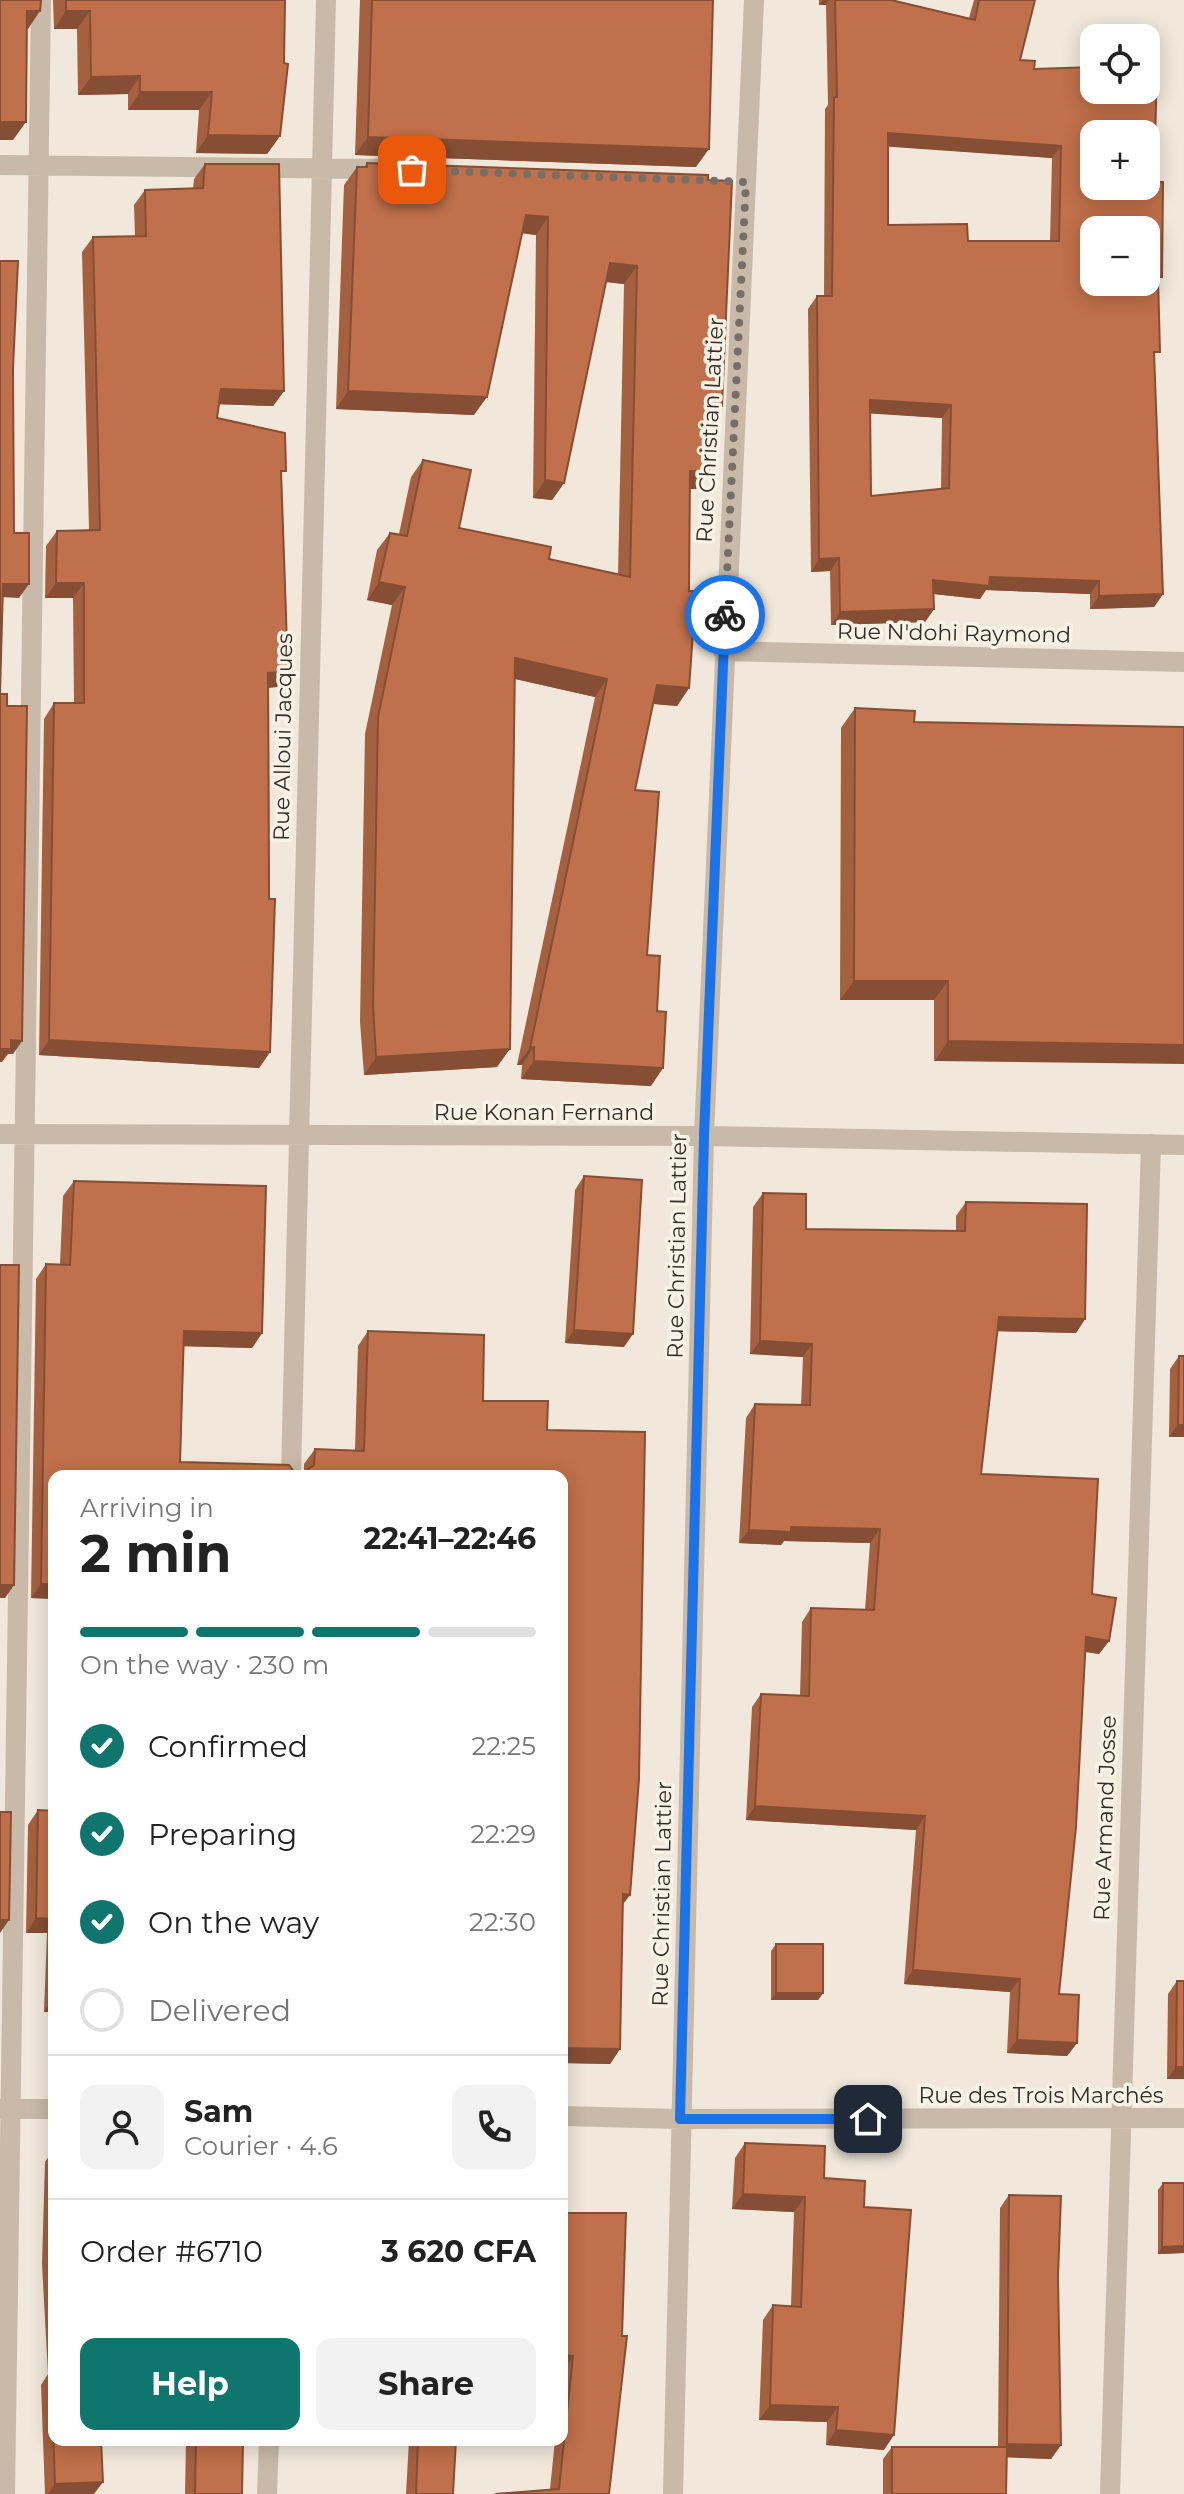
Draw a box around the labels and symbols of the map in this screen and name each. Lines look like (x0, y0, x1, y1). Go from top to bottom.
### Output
pin (378, 136, 446, 204)
street label: Rue Christian Lattier (691, 317, 729, 543)
courier (685, 575, 765, 655)
street label: Rue N'dohi Raymond (837, 617, 1071, 649)
street label: Rue Alloui Jacques (268, 633, 298, 841)
street label: Rue Konan Fernand (434, 1099, 654, 1126)
street label: Rue Christian Lattier (662, 1133, 692, 1359)
street label: Rue Armand Josse (1088, 1715, 1122, 1921)
street label: Rue Christian Lattier (647, 1781, 677, 2007)
street label: Rue des Trois Marchés (918, 2082, 1164, 2109)
pin (834, 2085, 902, 2153)

